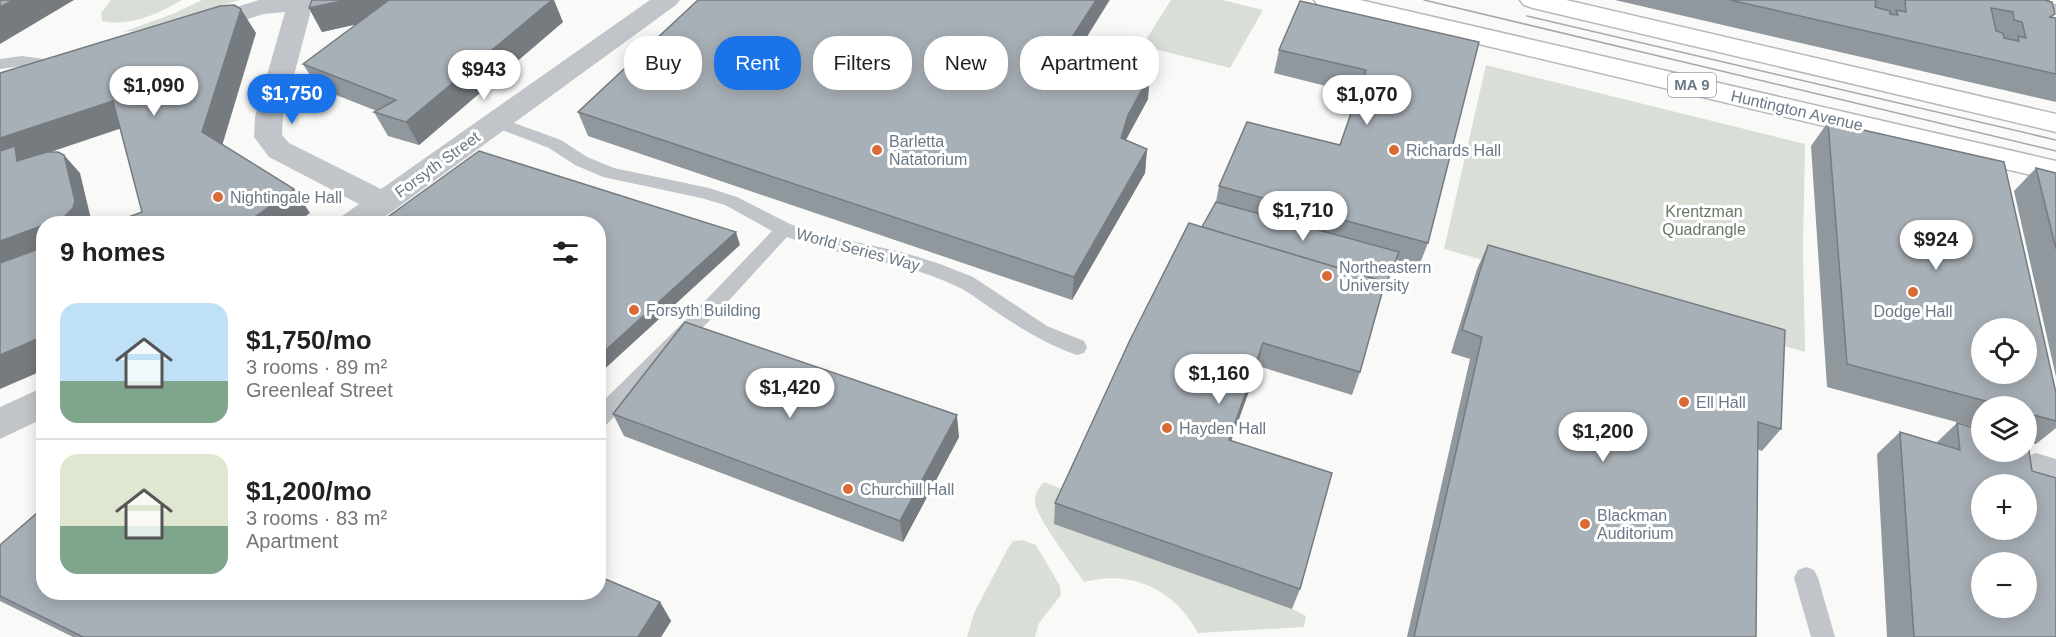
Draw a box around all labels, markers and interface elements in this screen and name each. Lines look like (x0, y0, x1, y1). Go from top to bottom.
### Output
chip: Buy (624, 36, 702, 90)
chip: Rent (714, 36, 801, 90)
chip: Filters (813, 36, 912, 90)
chip: New (924, 36, 1008, 90)
chip: Apartment (1020, 36, 1159, 90)
pin: $943 (448, 50, 520, 101)
text: $943 (462, 58, 506, 80)
pin: $1,090 (105, 66, 203, 117)
road number: MA 9 (1668, 73, 1716, 97)
text: $1,090 (123, 74, 185, 96)
pin: $1,750 (243, 74, 341, 125)
pin: $1,070 (1318, 75, 1416, 126)
text: $1,750 (261, 82, 323, 104)
text: $1,070 (1336, 83, 1398, 105)
street label: Huntington Avenue (1729, 87, 1865, 134)
street label: Forsyth Street (392, 128, 483, 201)
place label: Barletta Natatorium (889, 133, 967, 168)
place label: Richards Hall (1406, 142, 1501, 159)
marker: Barletta Natatorium (870, 143, 884, 157)
marker: Richards Hall (1387, 143, 1401, 157)
place label: Nightingale Hall (230, 189, 342, 206)
marker: Nightingale Hall (211, 190, 225, 204)
pin: $1,710 (1254, 191, 1352, 242)
text: $1,710 (1272, 199, 1334, 221)
park label: Krentzman Quadrangle (1662, 203, 1746, 238)
pin: $924 (1900, 220, 1972, 271)
street label: World Series Way (794, 225, 921, 274)
text: $924 (1914, 228, 1958, 250)
icon: filters (549, 236, 582, 269)
text: 9 homes (60, 237, 166, 267)
place label: Northeastern University (1339, 259, 1432, 294)
marker: Northeastern University (1320, 269, 1334, 283)
marker: Dodge Hall (1906, 285, 1920, 299)
place label: Forsyth Building (646, 302, 761, 319)
marker: Forsyth Building (627, 303, 641, 317)
place label: Dodge Hall (1873, 303, 1953, 320)
map controls (1971, 318, 2037, 618)
button: locate (1971, 318, 2037, 384)
text: $1,750/mo (246, 325, 372, 355)
icon: home (108, 327, 180, 399)
pin: $1,160 (1170, 354, 1268, 405)
text: 3 rooms · 89 m² (246, 356, 387, 378)
text: $1,160 (1188, 362, 1250, 384)
pin: $1,420 (741, 368, 839, 419)
text: $1,420 (759, 376, 821, 398)
text: Greenleaf Street (246, 379, 393, 401)
place label: Ell Hall (1696, 394, 1746, 411)
marker: Ell Hall (1677, 395, 1691, 409)
button: layers (1971, 396, 2037, 462)
pin: $1,200 (1554, 412, 1652, 463)
place label: Hayden Hall (1179, 420, 1266, 437)
text: $1,200 (1572, 420, 1634, 442)
marker: Hayden Hall (1160, 421, 1174, 435)
button: + (1971, 474, 2037, 540)
text: $1,200/mo (246, 476, 372, 506)
icon: home (108, 478, 180, 550)
place label: Churchill Hall (860, 481, 954, 498)
marker: Churchill Hall (841, 482, 855, 496)
text: 3 rooms · 83 m² (246, 507, 387, 529)
place label: Blackman Auditorium (1597, 507, 1673, 542)
marker: Blackman Auditorium (1578, 517, 1592, 531)
text: Apartment (246, 530, 338, 552)
button: − (1971, 552, 2037, 618)

